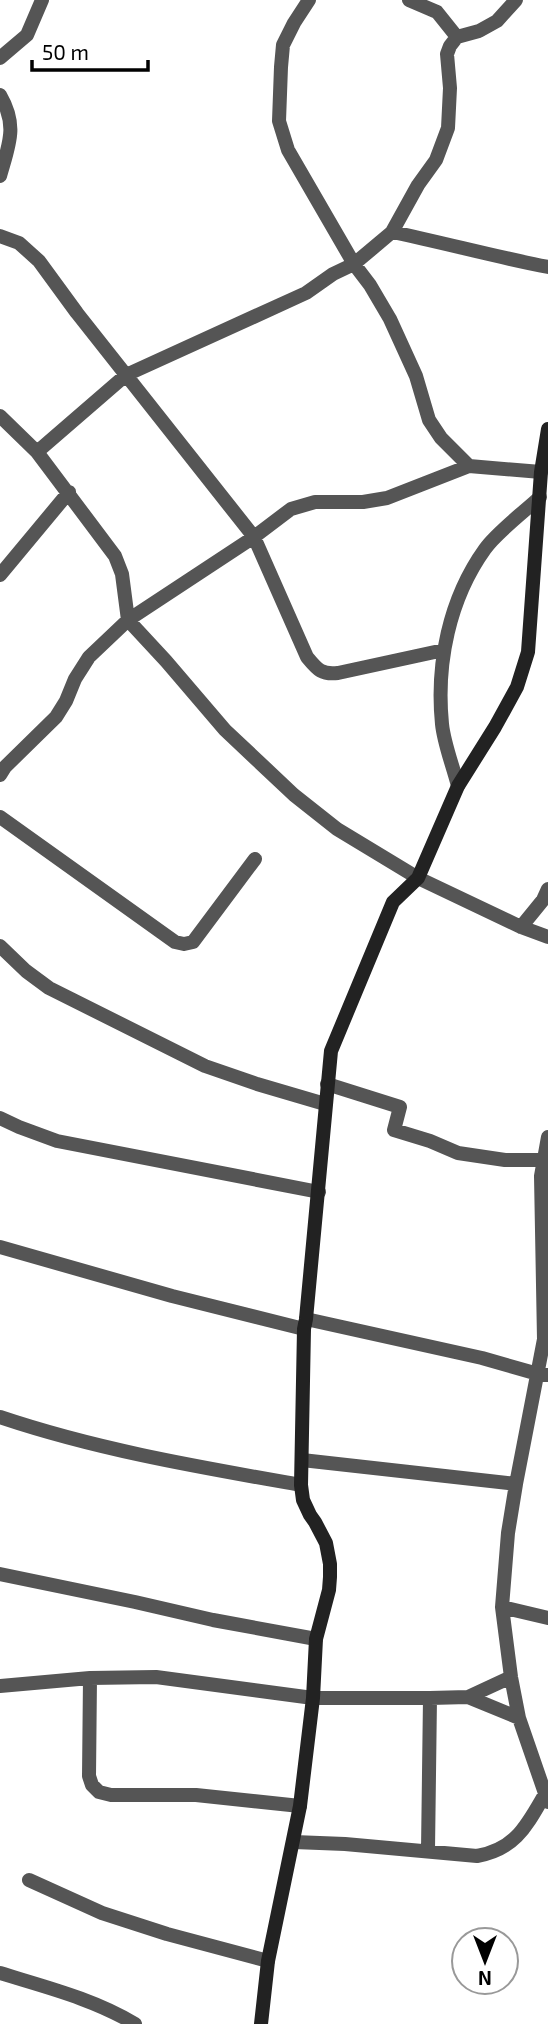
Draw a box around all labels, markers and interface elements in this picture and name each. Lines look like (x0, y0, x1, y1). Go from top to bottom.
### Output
scale bar (32, 28, 147, 72)
text: 50 m (42, 39, 89, 64)
north arrow (450, 1926, 520, 1996)
text: N (478, 1967, 492, 1990)

